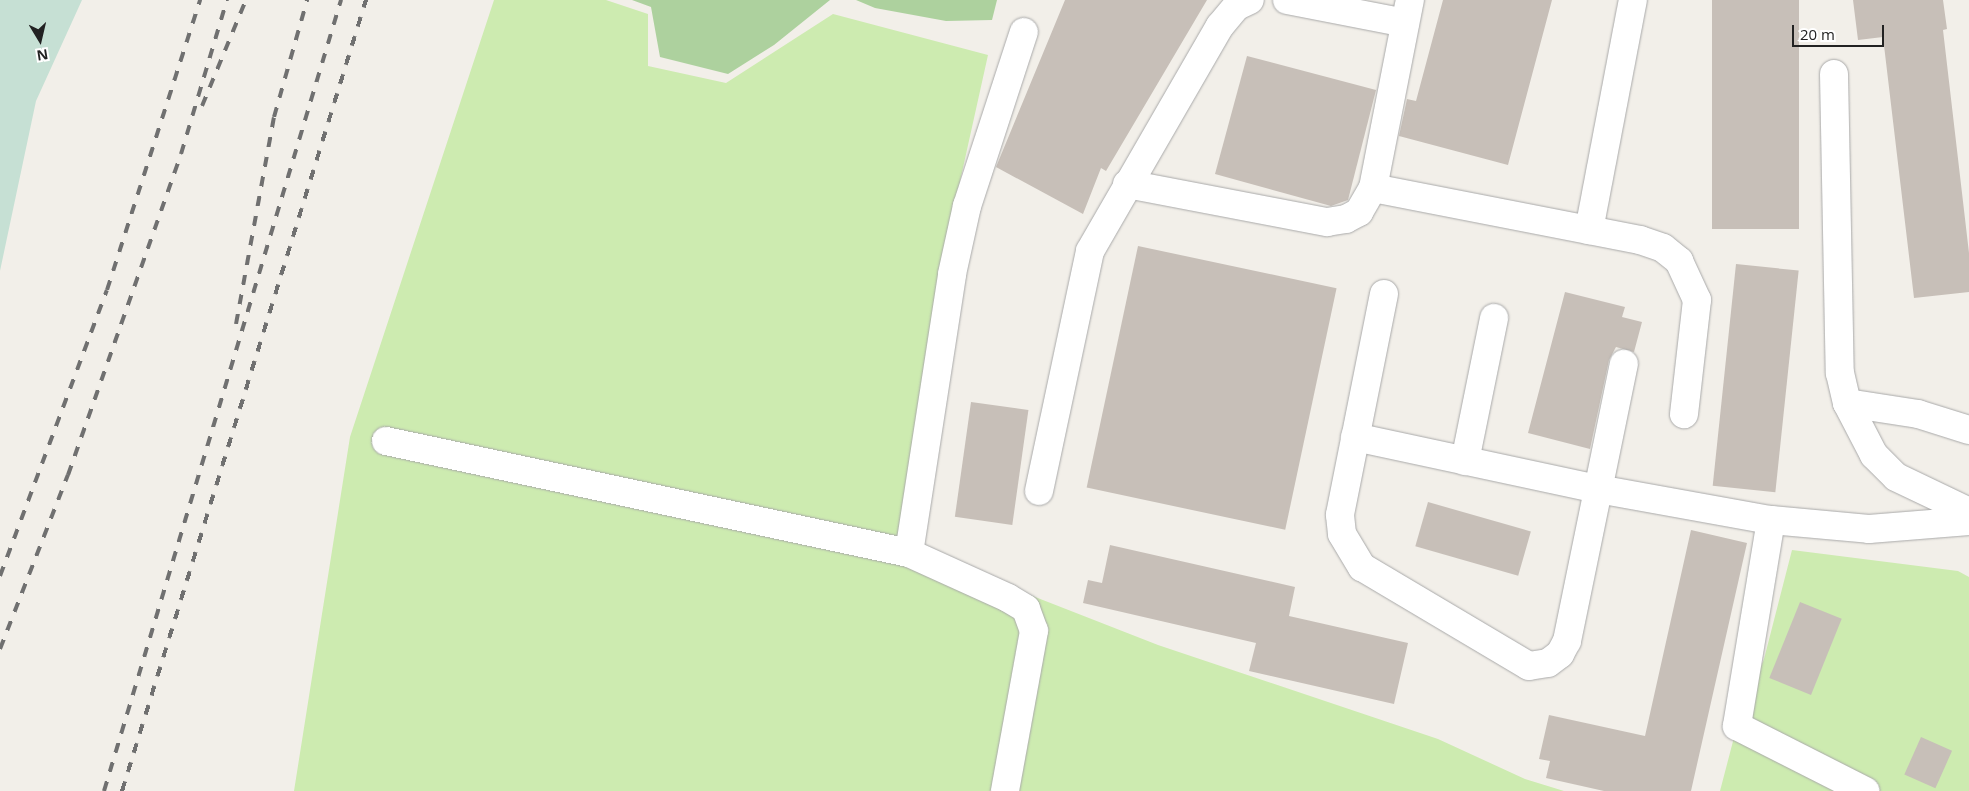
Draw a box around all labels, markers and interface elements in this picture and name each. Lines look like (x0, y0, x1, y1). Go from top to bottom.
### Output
north arrow (15, 15, 65, 65)
scale bar (1794, 15, 1886, 47)
text: 20 m (1800, 24, 1835, 44)
text: N (35, 45, 50, 66)

